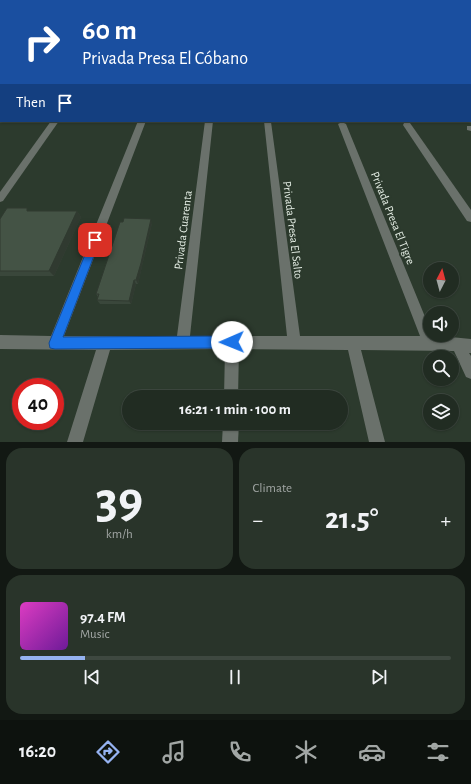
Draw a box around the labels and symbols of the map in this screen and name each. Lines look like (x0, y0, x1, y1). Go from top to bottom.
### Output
street label: Privada Presa El Tigre (369, 170, 417, 266)
street label: Privada Presa El Salto (281, 180, 305, 280)
street label: Privada Cuarenta (172, 189, 194, 270)
pin (78, 223, 112, 257)
north arrow (423, 262, 459, 298)
position arrow (211, 321, 253, 363)
speed limit sign: 40 (12, 378, 64, 430)

